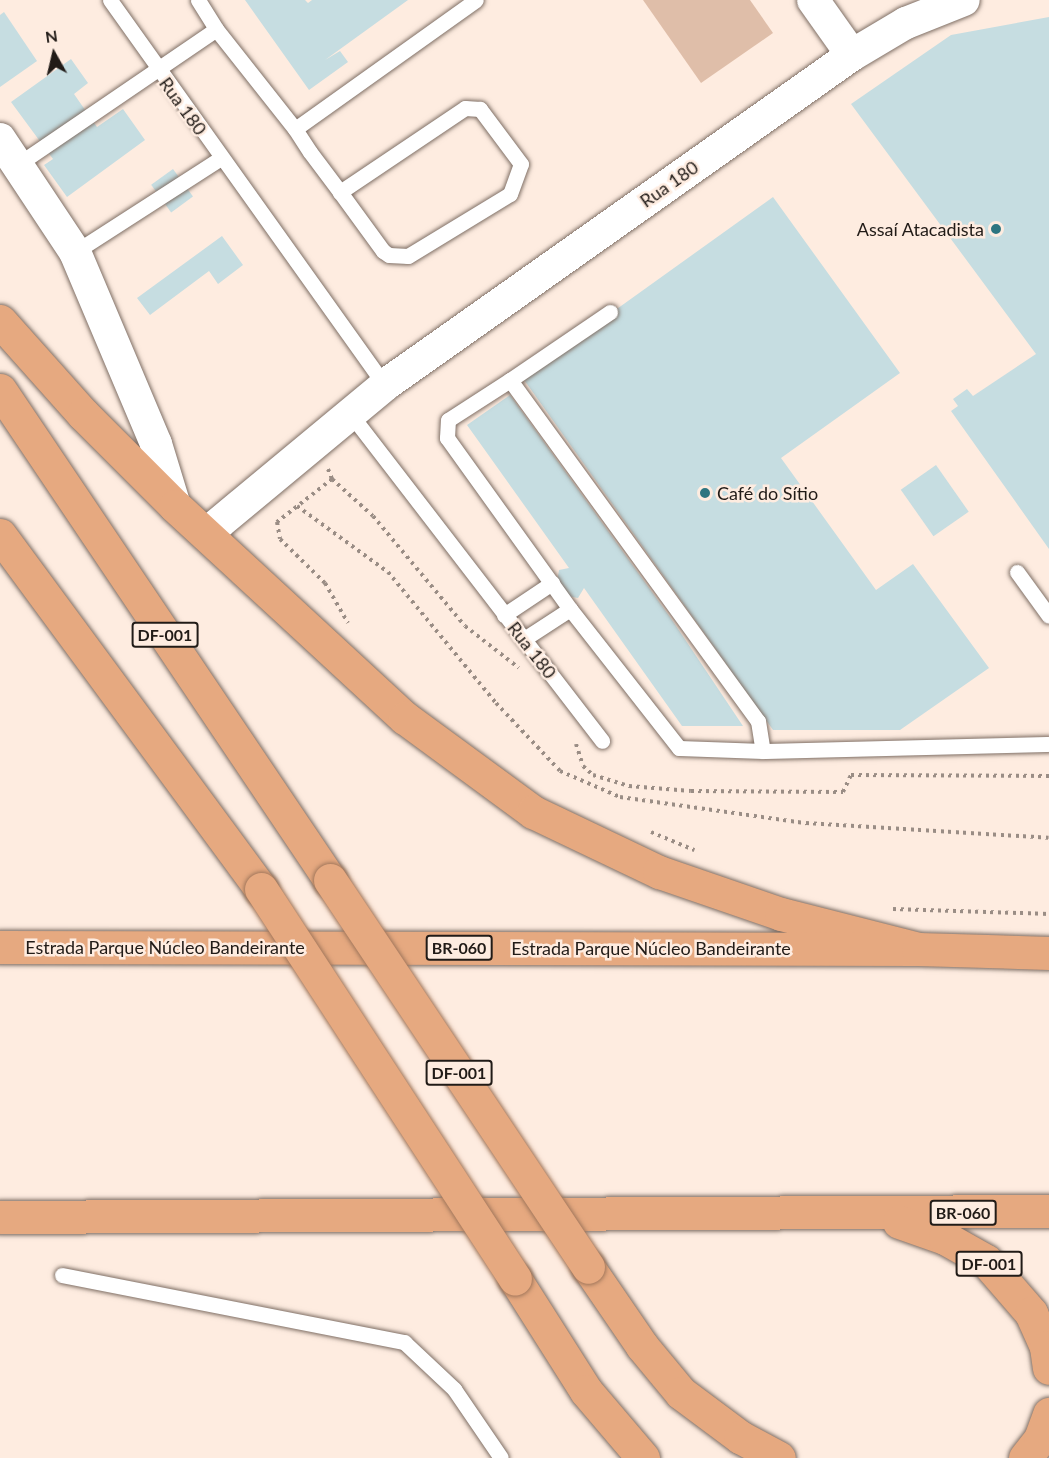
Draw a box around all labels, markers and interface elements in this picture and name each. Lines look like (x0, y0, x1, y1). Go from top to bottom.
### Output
north arrow (24, 24, 84, 84)
text: N (44, 25, 59, 46)
street label: Rua 180 (155, 73, 211, 139)
street label: Rua 180 (636, 156, 702, 212)
place label: Assaí Atacadista (856, 218, 984, 240)
marker: Assaí Atacadista (989, 222, 1003, 236)
place label: Café do Sítio (717, 482, 818, 504)
marker: Café do Sítio (698, 486, 712, 500)
street label: Rua 180 (503, 617, 561, 683)
road number: DF-001 (130, 622, 200, 648)
road number: BR-060 (424, 935, 494, 961)
street label: Estrada Parque Núcleo Bandeirante (25, 936, 305, 958)
street label: Estrada Parque Núcleo Bandeirante (511, 937, 791, 959)
road number: DF-001 (424, 1060, 494, 1086)
road number: BR-060 (928, 1200, 998, 1226)
road number: DF-001 (954, 1251, 1024, 1277)

